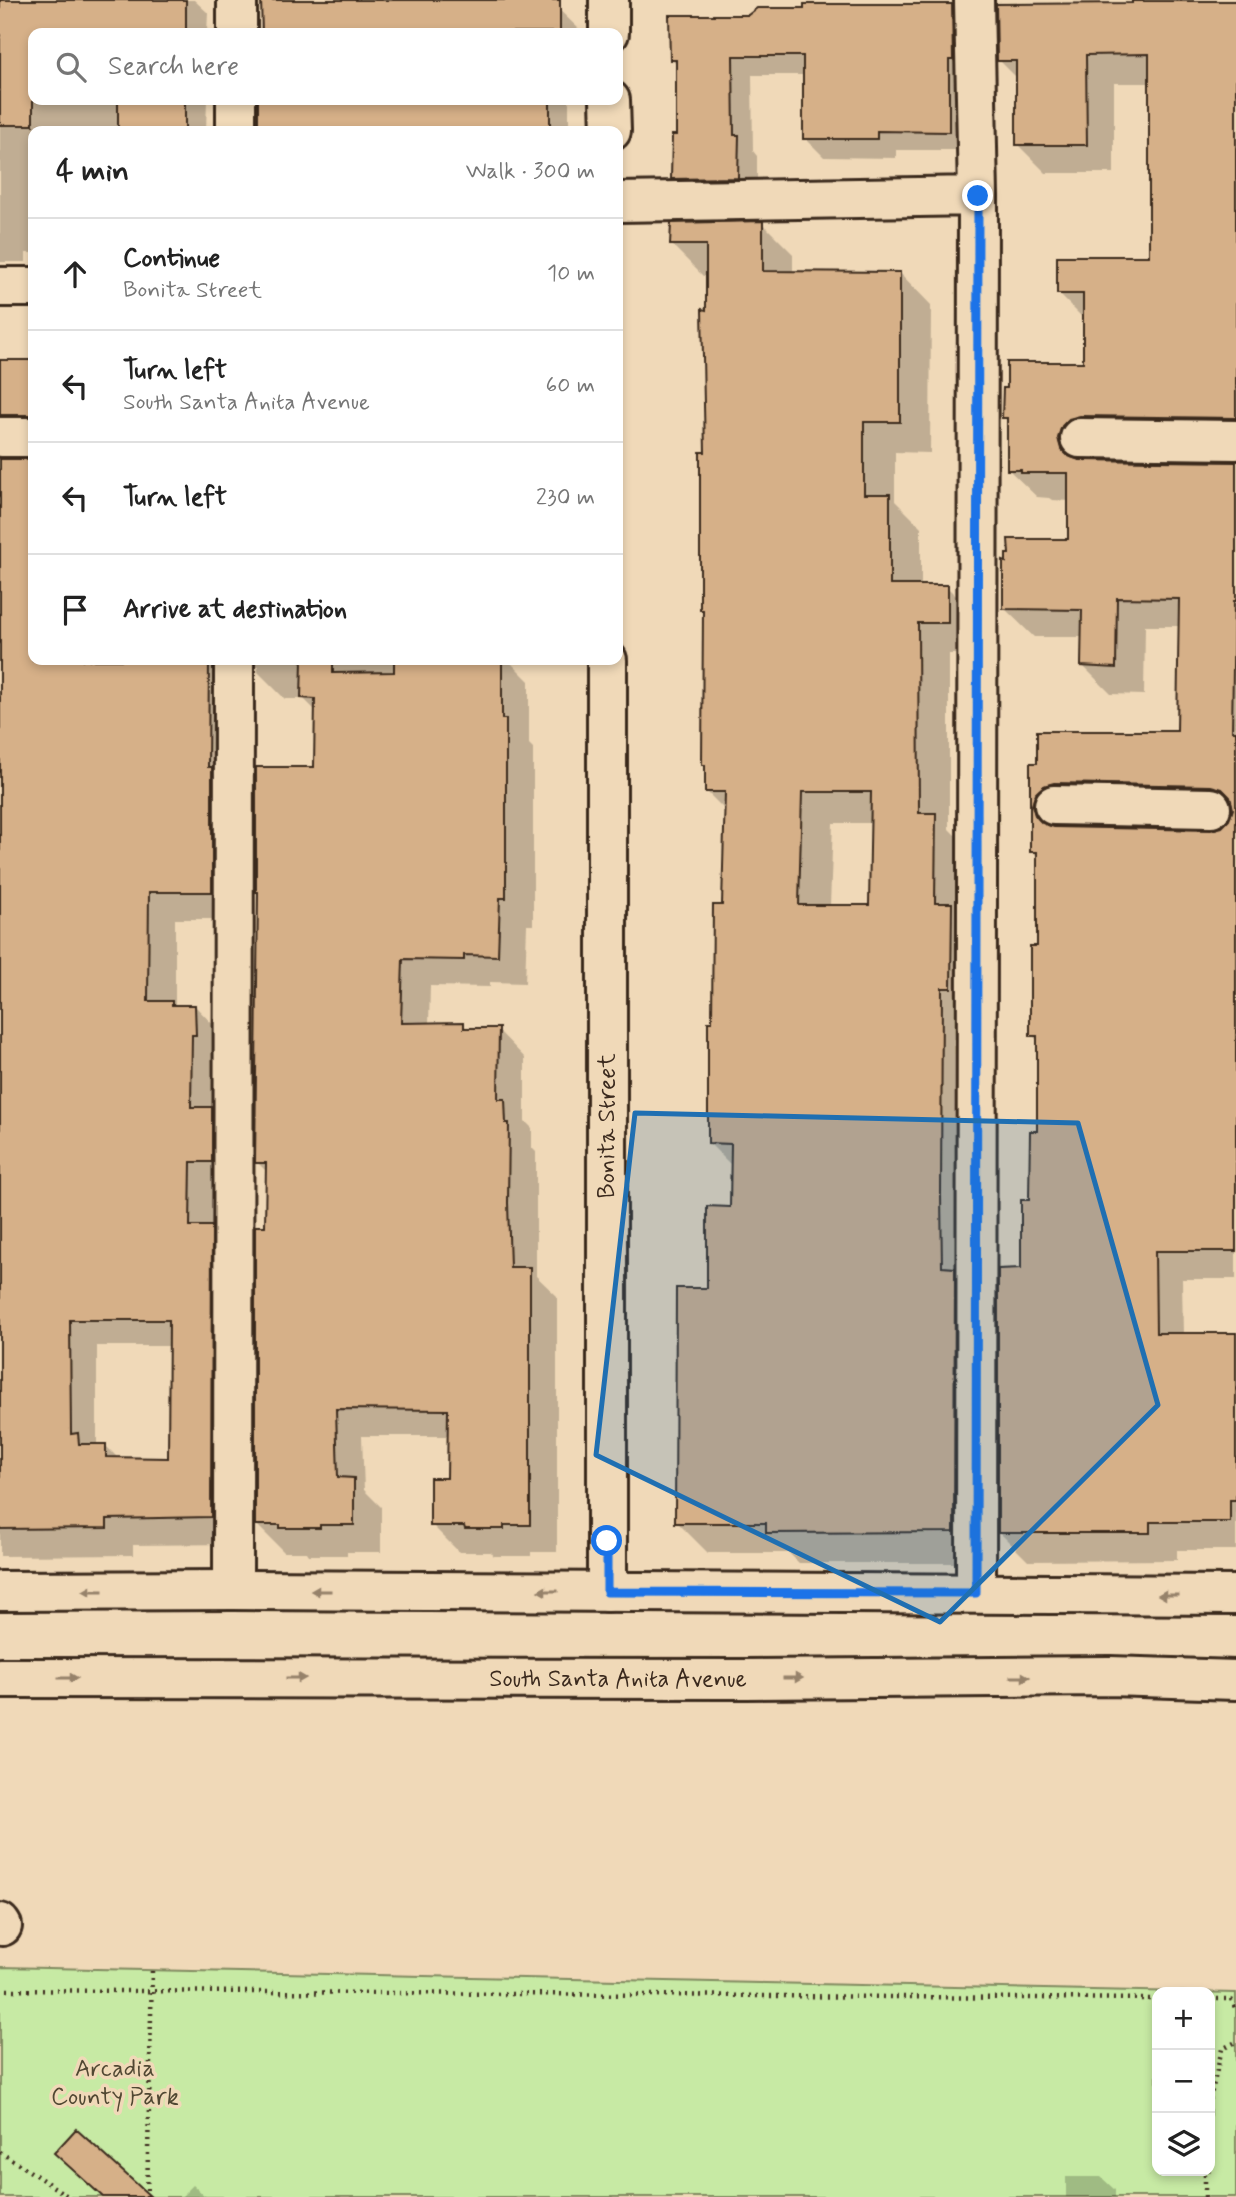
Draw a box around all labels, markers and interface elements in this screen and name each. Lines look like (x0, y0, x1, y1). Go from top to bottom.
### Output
search box (28, 28, 623, 105)
icon: search (52, 48, 90, 86)
text: Search here (108, 50, 239, 84)
text: 4 min (56, 152, 129, 191)
text: Walk · 300 m (466, 157, 595, 187)
route end (962, 180, 993, 211)
text: Continue (123, 242, 220, 276)
icon: ahead (56, 255, 94, 293)
text: 10 m (547, 259, 595, 289)
text: Bonita Street (123, 276, 262, 306)
text: Turn left (123, 354, 227, 388)
icon: left (56, 367, 94, 405)
text: 60 m (546, 371, 595, 401)
text: South Santa Anita Avenue (123, 388, 370, 418)
icon: left (56, 479, 94, 517)
text: Turn left (123, 481, 227, 515)
text: 230 m (536, 483, 595, 513)
icon: arrive (56, 591, 94, 629)
text: Arrive at destination (123, 593, 347, 627)
street label: Bonita Street (592, 1054, 623, 1198)
route start (591, 1525, 622, 1556)
one-way arrow (82, 1585, 104, 1597)
one-way arrow (310, 1585, 332, 1597)
one-way arrow (537, 1586, 559, 1597)
one-way arrow (1157, 1589, 1179, 1601)
street label: South Santa Anita Avenue (489, 1664, 747, 1695)
one-way arrow (1009, 1671, 1031, 1683)
one-way arrow (57, 1672, 79, 1684)
one-way arrow (285, 1672, 307, 1684)
one-way arrow (782, 1673, 804, 1684)
map controls (1152, 1987, 1215, 2176)
button: + (1152, 1987, 1215, 2050)
button: − (1152, 2050, 1215, 2113)
park label: Arcadia County Park (51, 2054, 179, 2113)
button: layers (1152, 2113, 1215, 2176)

